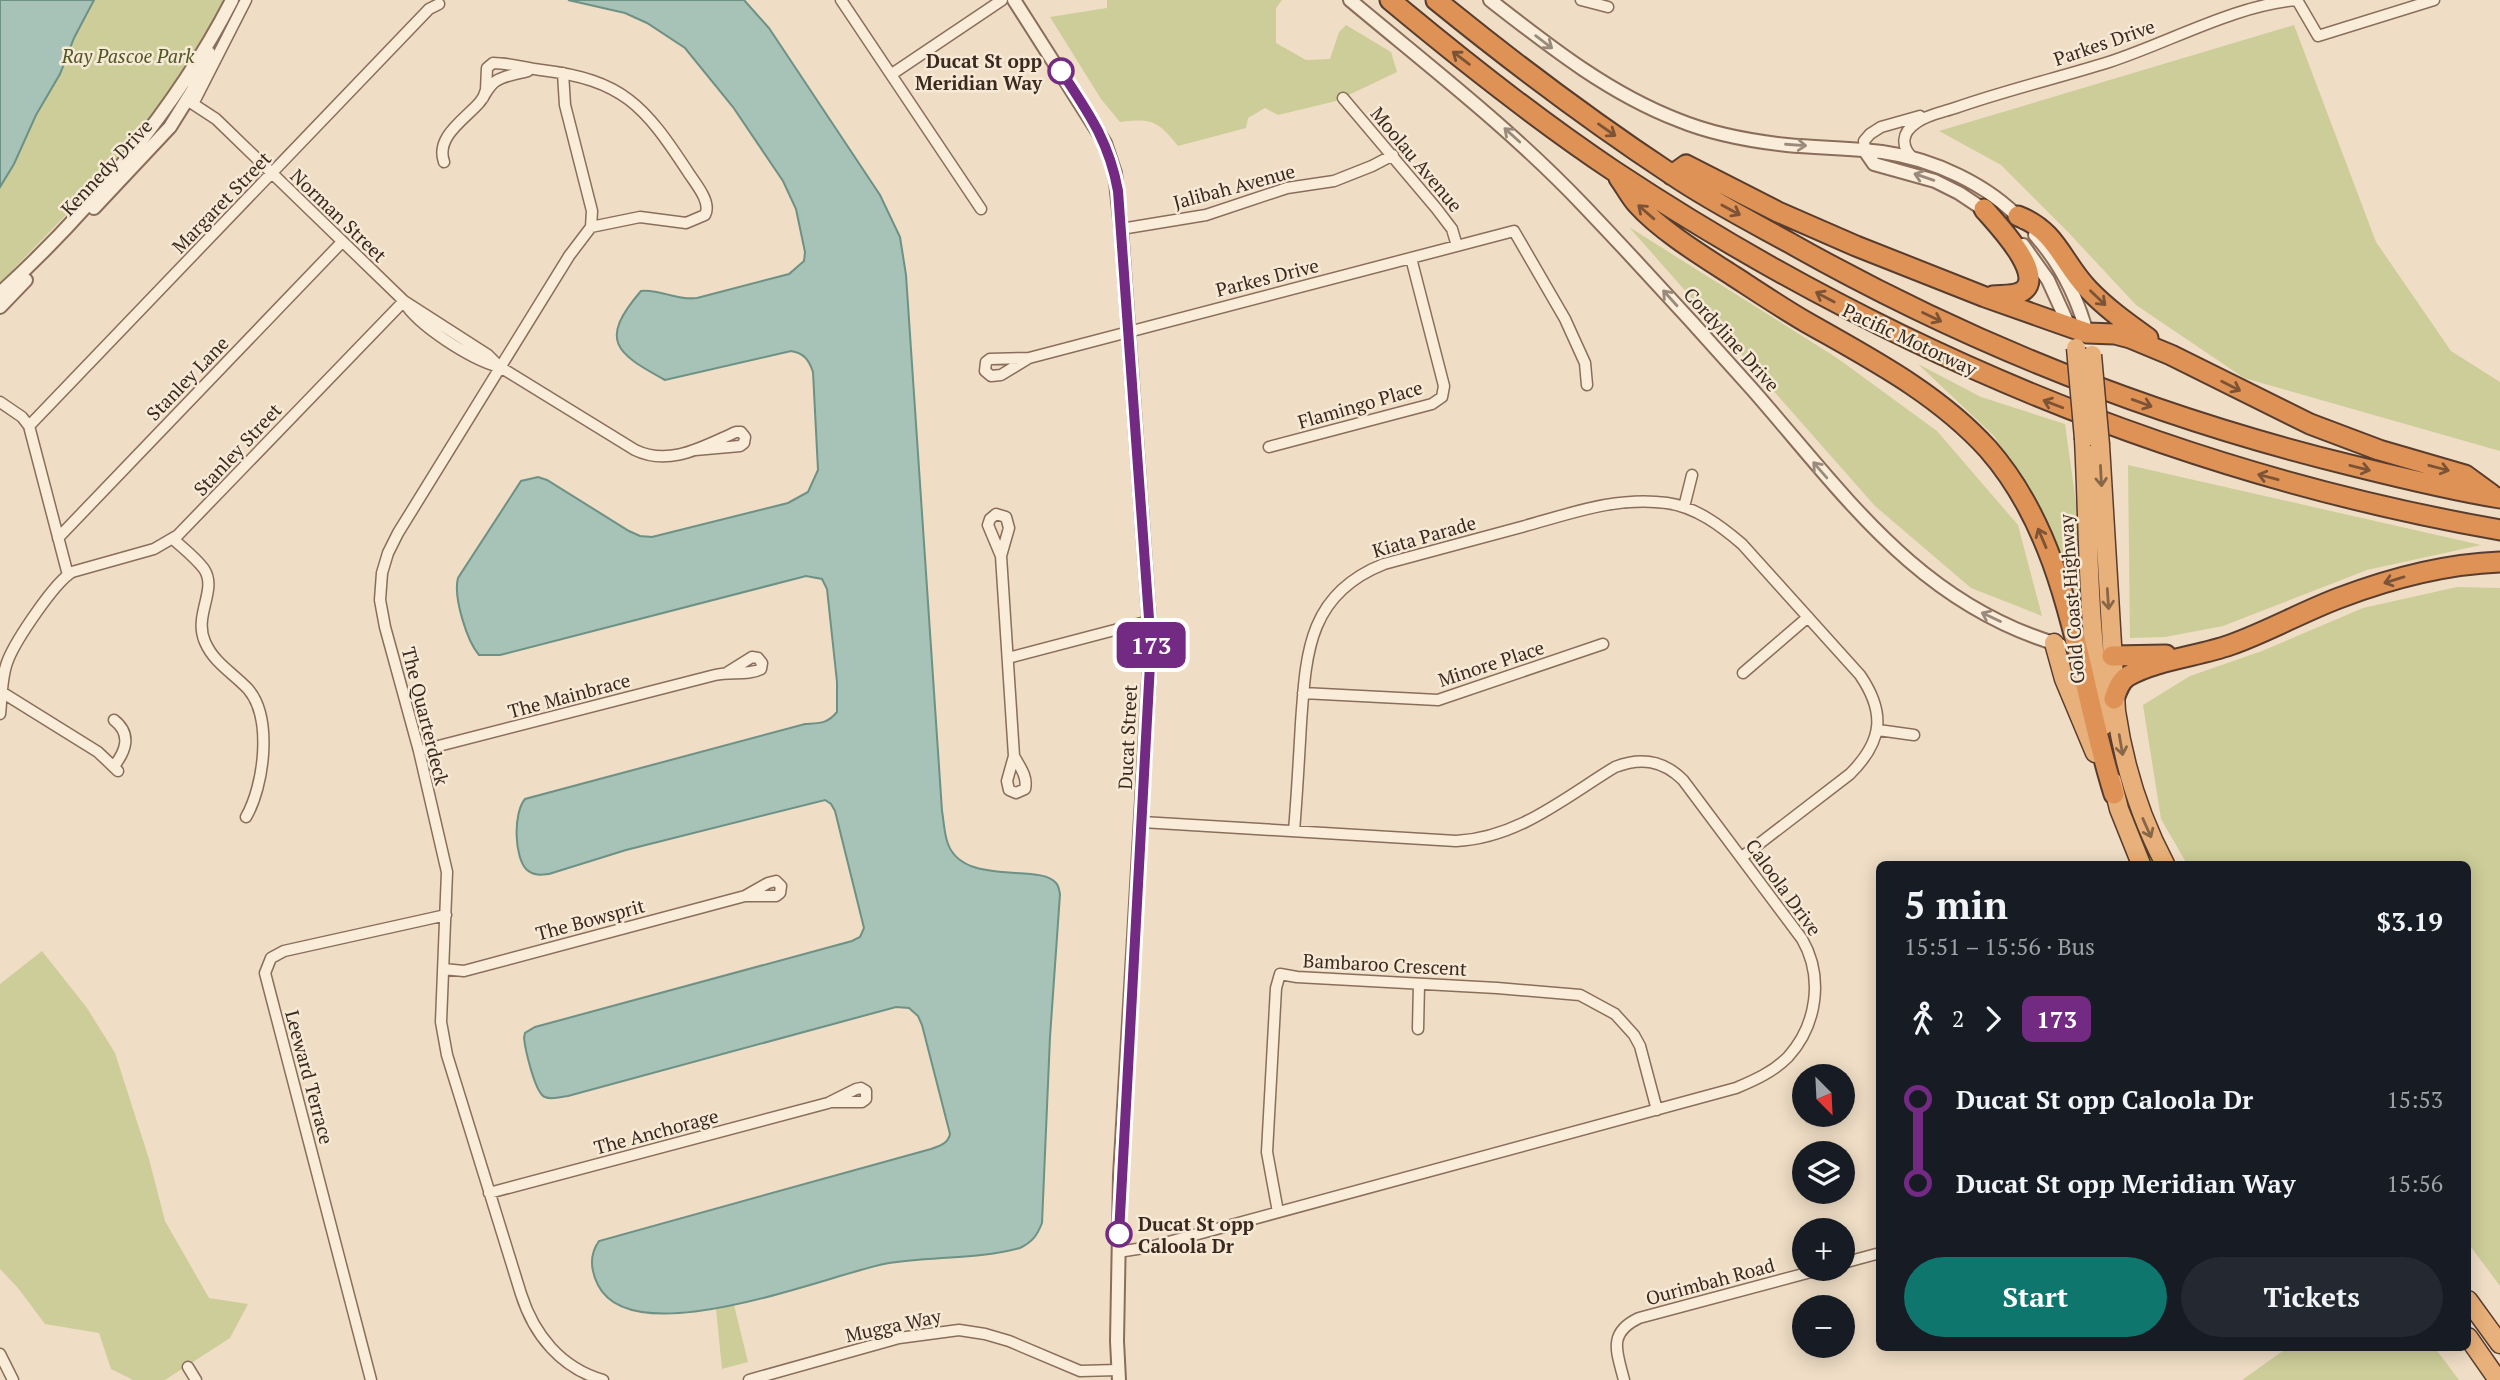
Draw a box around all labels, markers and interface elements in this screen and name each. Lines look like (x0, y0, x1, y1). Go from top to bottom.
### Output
street label: Parkes Drive (2050, 13, 2158, 71)
one-way arrow (1535, 34, 1553, 49)
park label: Ray Pascoe Park (61, 43, 195, 68)
place label: Ducat St opp Meridian Way (915, 48, 1043, 95)
one-way arrow (1452, 51, 1471, 66)
marker: Ducat St opp Meridian Way (1048, 58, 1074, 84)
street label: Moolau Avenue (1366, 101, 1468, 217)
street label: Kennedy Drive (55, 113, 157, 221)
one-way arrow (1597, 123, 1616, 137)
one-way arrow (1503, 127, 1521, 143)
one-way arrow (1784, 139, 1807, 152)
street label: Margaret Street (166, 146, 276, 258)
street label: Jalibah Avenue (1170, 158, 1298, 214)
street label: Norman Street (286, 163, 392, 267)
one-way arrow (1913, 170, 1935, 182)
one-way arrow (1637, 204, 1655, 220)
one-way arrow (1720, 204, 1741, 217)
street label: Parkes Drive (1213, 252, 1321, 302)
street label: Cordyline Drive (1679, 282, 1785, 396)
one-way arrow (1662, 289, 1678, 307)
one-way arrow (1815, 290, 1835, 304)
one-way arrow (2089, 290, 2106, 307)
street label: Pacific Motorway (1839, 297, 1981, 381)
one-way arrow (1921, 311, 1942, 325)
street label: Stanley Lane (140, 330, 234, 426)
street label: Flamingo Place (1295, 374, 1425, 434)
one-way arrow (2220, 379, 2241, 393)
one-way arrow (2042, 396, 2064, 409)
street label: Stanley Street (188, 397, 286, 501)
one-way arrow (2131, 398, 2153, 410)
one-way arrow (1812, 461, 1828, 479)
one-way arrow (2348, 462, 2371, 475)
one-way arrow (2427, 462, 2450, 475)
one-way arrow (2095, 464, 2108, 487)
one-way arrow (2257, 469, 2279, 482)
street label: Kiata Parade (1369, 509, 1479, 563)
street label: Gold Coast Highway (2053, 513, 2089, 685)
one-way arrow (2035, 527, 2048, 549)
one-way arrow (2384, 575, 2406, 587)
one-way arrow (2102, 588, 2115, 611)
one-way arrow (1981, 610, 2002, 623)
line badge: 173 (1111, 622, 1191, 668)
text: 173 (1131, 629, 1171, 661)
street label: Minore Place (1435, 634, 1547, 692)
street label: The Quarterdeck (397, 644, 455, 788)
street label: The Mainbrace (505, 667, 633, 723)
street label: Ducat Street (1112, 684, 1142, 790)
one-way arrow (2115, 733, 2129, 756)
one-way arrow (2141, 817, 2154, 838)
street label: Caloola Drive (1740, 834, 1828, 940)
text: 5 min (1904, 880, 2008, 930)
street label: The Bowsprit (533, 892, 647, 946)
text: $3.19 (2377, 904, 2443, 938)
text: 15:51 – 15:56 · Bus (1904, 931, 2095, 962)
street label: Bambaroo Crescent (1302, 947, 1468, 981)
icon: walk (1904, 1000, 1942, 1038)
icon: forward (1974, 1000, 2012, 1038)
text: 2 (1952, 1003, 1964, 1034)
text: 173 (2036, 1003, 2077, 1035)
street label: Leeward Terrace (280, 1007, 340, 1147)
north arrow (1792, 1064, 1855, 1127)
map controls (1792, 1064, 1855, 1358)
text: Ducat St opp Caloola Dr (1956, 1082, 2253, 1116)
text: 15:53 (2386, 1084, 2443, 1115)
street label: The Anchorage (591, 1102, 721, 1160)
button: layers (1792, 1141, 1855, 1204)
text: Ducat St opp Meridian Way (1956, 1166, 2295, 1200)
text: 15:56 (2386, 1168, 2443, 1199)
place label: Ducat St opp Caloola Dr (1138, 1211, 1254, 1258)
button: + (1792, 1218, 1855, 1281)
marker: Ducat St opp Caloola Dr (1106, 1221, 1132, 1247)
street label: Ourimbah Road (1643, 1252, 1778, 1310)
button: Start (1904, 1257, 2167, 1337)
button: Tickets (2181, 1257, 2443, 1337)
button: − (1792, 1295, 1855, 1358)
street label: Mugga Way (843, 1303, 944, 1347)

